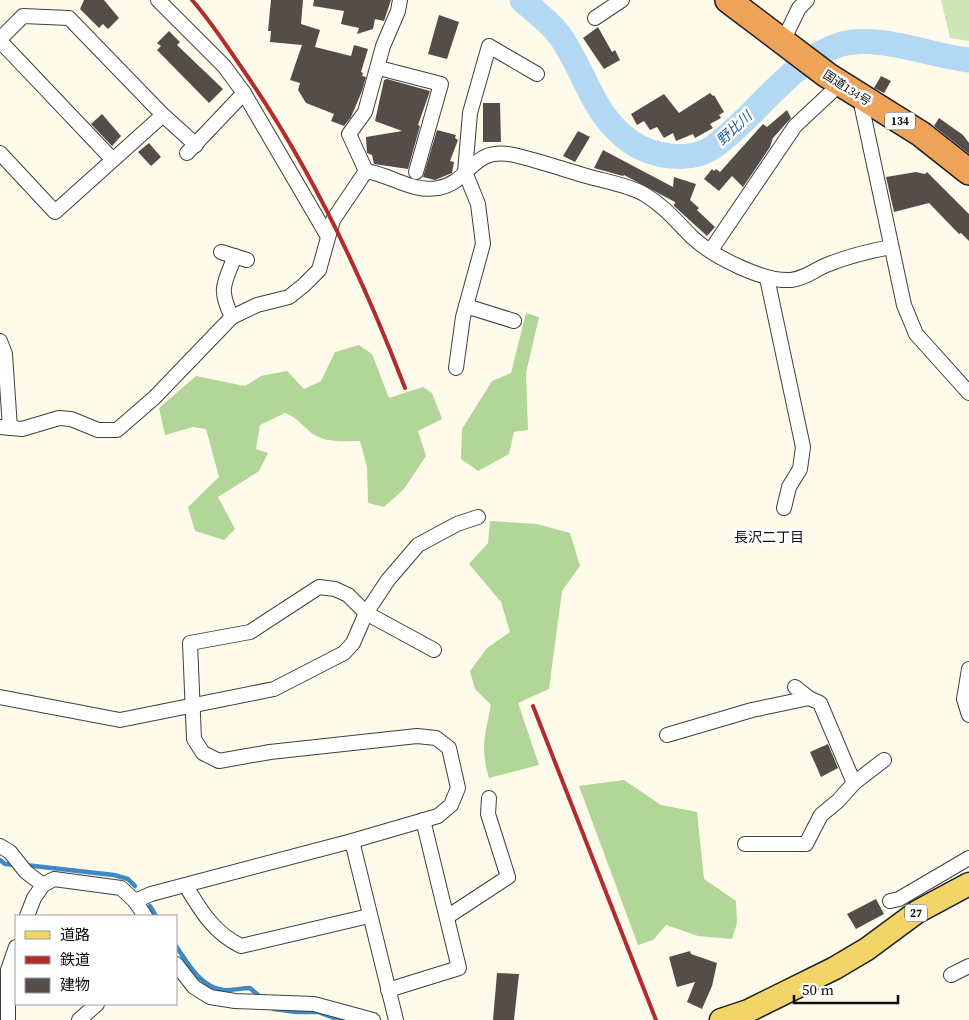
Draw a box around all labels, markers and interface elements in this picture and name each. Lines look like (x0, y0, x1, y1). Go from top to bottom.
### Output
street label: 国道134号 (820, 67, 874, 109)
water label: 野比川 (712, 105, 758, 150)
road number: 134 (885, 112, 915, 130)
district label: 長沢二丁目 (734, 527, 804, 547)
road number: 27 (905, 904, 927, 921)
legend (15, 915, 178, 1005)
text: 道路 (60, 924, 90, 945)
text: 鉄道 (60, 949, 90, 970)
scale bar (794, 972, 898, 1004)
text: 建物 (60, 974, 90, 995)
text: 50 m (802, 979, 834, 1000)

